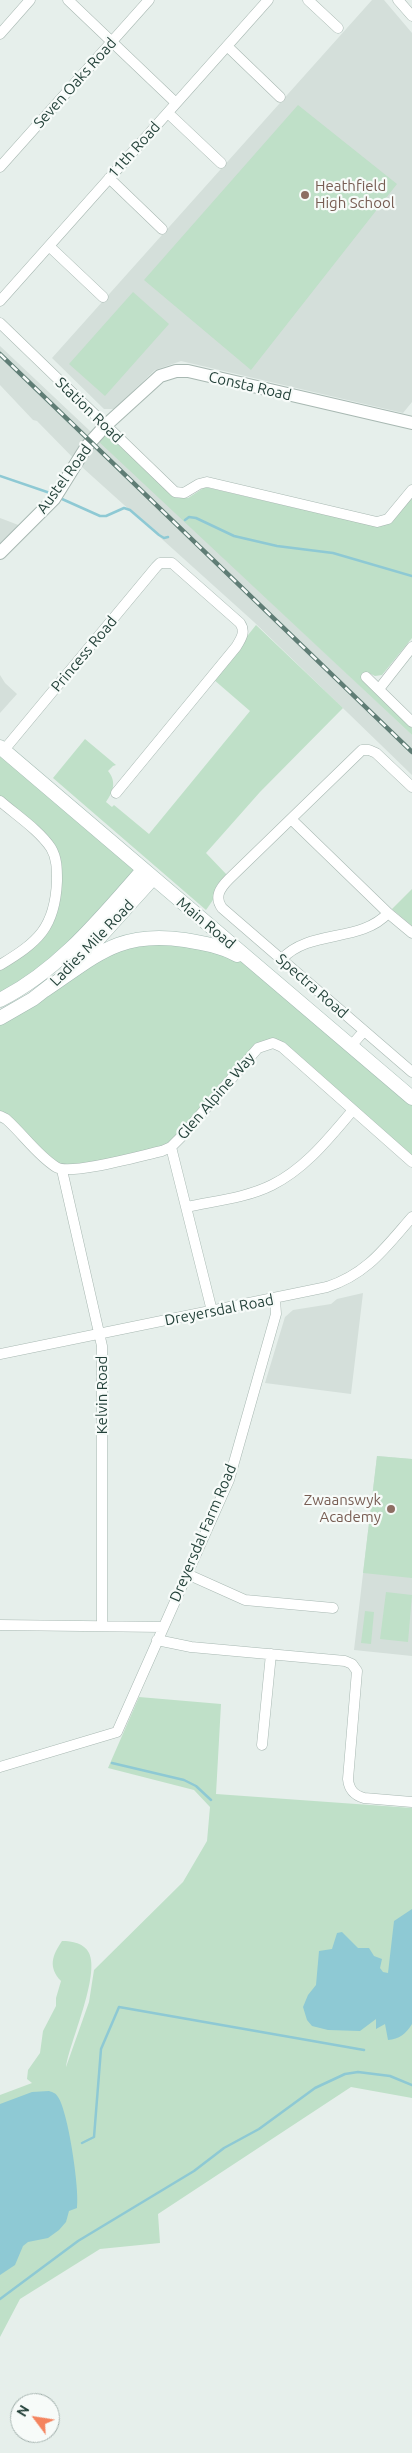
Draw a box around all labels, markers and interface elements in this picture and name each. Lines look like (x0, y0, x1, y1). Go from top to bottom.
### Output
street label: Seven Oaks Road (30, 34, 120, 132)
street label: 11th Road (104, 118, 164, 182)
place label: Heathfield High School (315, 177, 395, 212)
marker: Heathfield High School (299, 189, 311, 201)
street label: Consta Road (207, 368, 293, 404)
street label: Station Road (52, 374, 126, 446)
street label: Austel Road (33, 441, 95, 517)
street label: Princess Road (47, 613, 121, 695)
street label: Main Road (173, 893, 239, 953)
street label: Ladies Mile Road (46, 896, 138, 990)
street label: Spectra Road (272, 950, 352, 1022)
street label: Glen Alpine Way (173, 1049, 259, 1143)
street label: Dreyersdal Road (163, 1291, 275, 1329)
street label: Kelvin Road (93, 1356, 111, 1434)
street label: Dreyersdal Farm Road (166, 1461, 240, 1605)
place label: Zwaanswyk Academy (304, 1491, 381, 1526)
marker: Zwaanswyk Academy (385, 1503, 397, 1515)
north arrow (10, 2393, 60, 2443)
text: N (13, 2402, 33, 2419)

